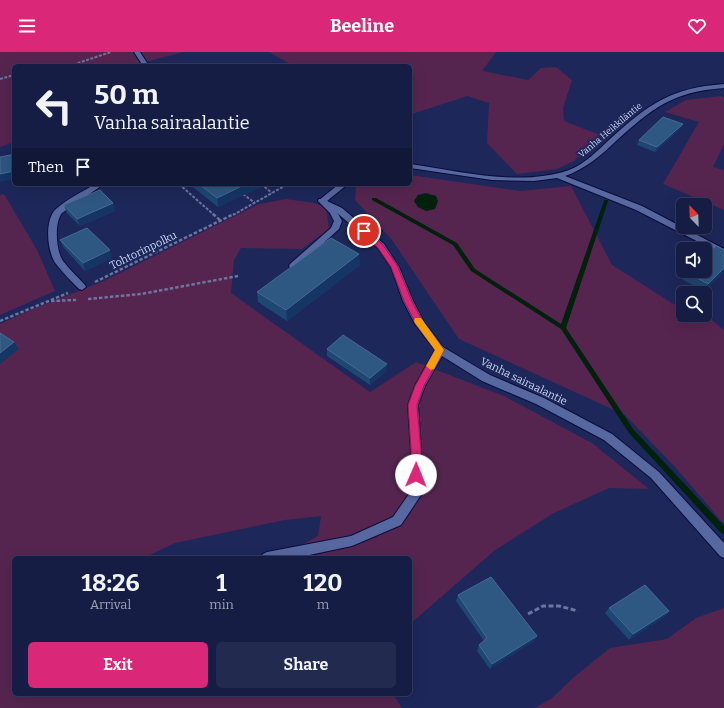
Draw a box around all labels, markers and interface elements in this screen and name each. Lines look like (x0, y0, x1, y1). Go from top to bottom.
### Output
icon: menu (16, 15, 38, 37)
text: Beeline (330, 15, 394, 37)
icon: heart (686, 15, 708, 37)
text: 50 m (94, 78, 159, 111)
icon: left (28, 80, 80, 132)
street label: Vanha Heikkiläntie (576, 101, 644, 159)
text: Vanha sairaalantie (94, 112, 250, 134)
icon: arrive (72, 156, 94, 178)
text: Then (28, 158, 64, 176)
north arrow (676, 198, 712, 234)
map controls (676, 198, 712, 322)
pin (347, 214, 381, 248)
icon: arrive (353, 220, 375, 242)
street label: Tohtorinpolku (108, 229, 179, 272)
button: sound (676, 242, 712, 278)
button: search (676, 286, 712, 322)
street label: Vanha sairaalantie (478, 355, 569, 408)
position arrow (395, 454, 437, 496)
text: 18:26 (82, 569, 140, 597)
text: 1 (216, 569, 227, 597)
text: 120 (303, 569, 342, 597)
text: Arrival (90, 597, 131, 612)
text: min (209, 597, 234, 612)
text: m (317, 597, 329, 612)
button: Exit (28, 642, 208, 688)
button: Share (216, 642, 396, 688)

